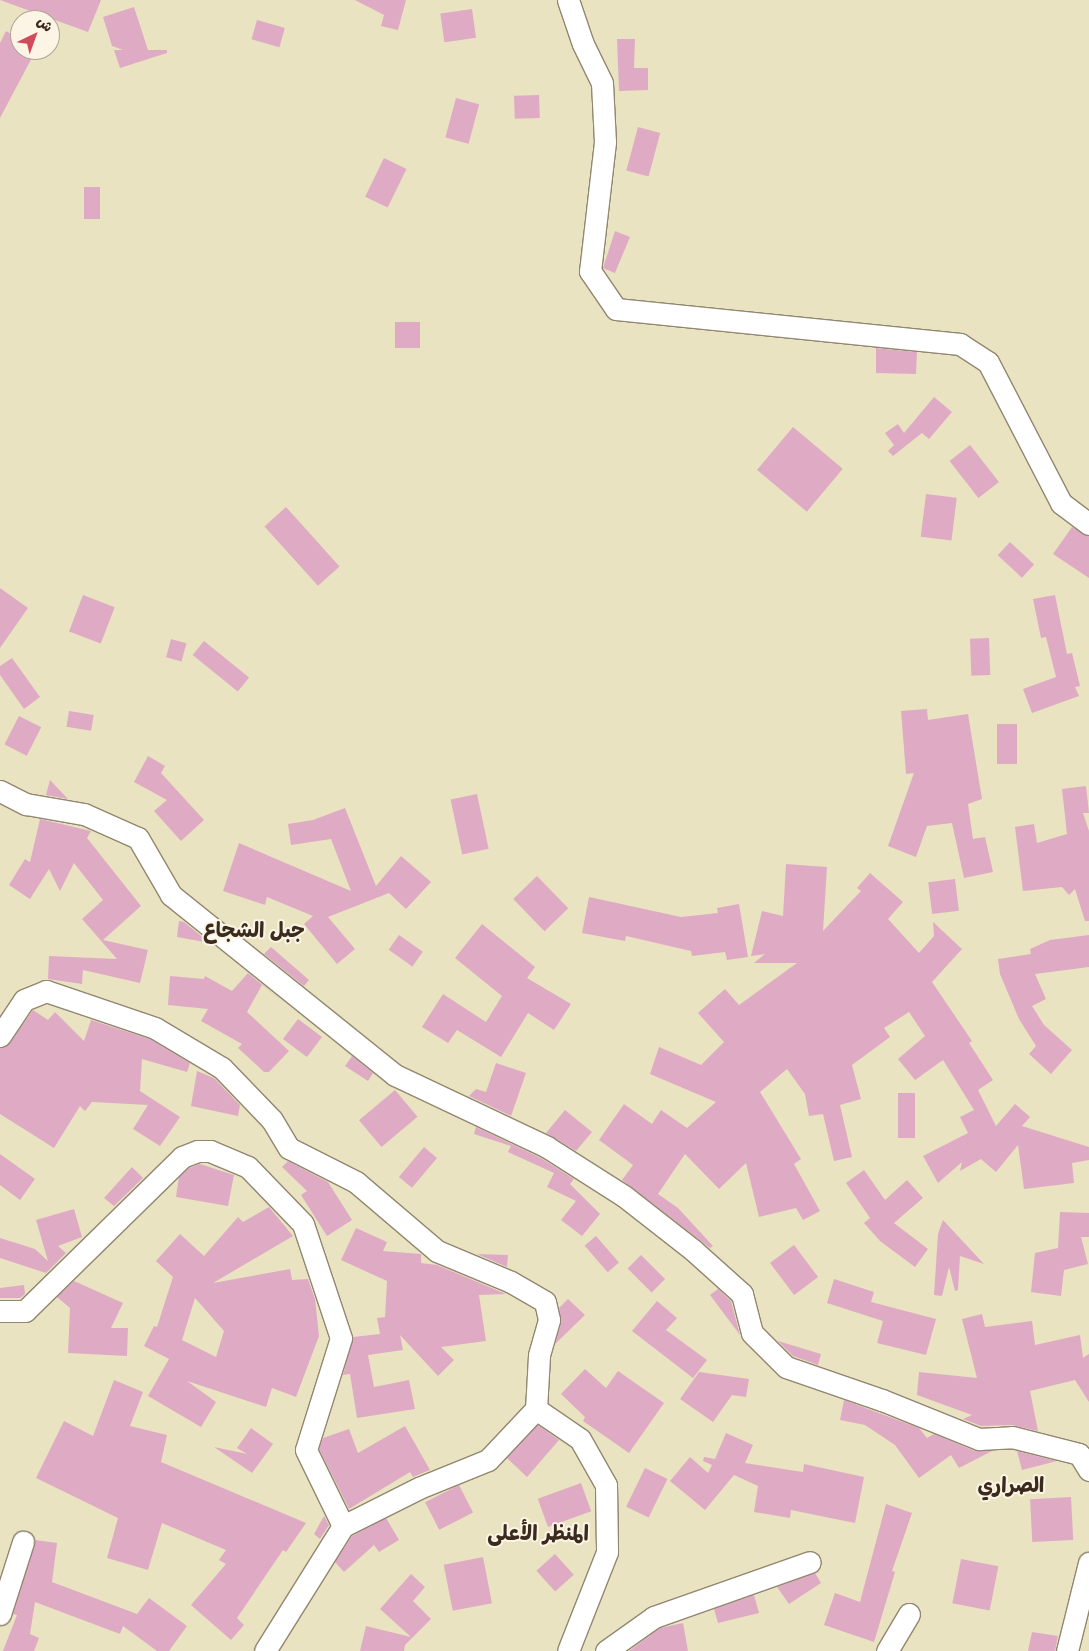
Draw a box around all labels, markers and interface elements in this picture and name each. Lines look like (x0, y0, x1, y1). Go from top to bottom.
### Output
north arrow (10, 10, 60, 60)
text: ش (31, 10, 59, 39)
district label: جبل الشجاع (203, 917, 305, 943)
district label: الصراري (978, 1472, 1044, 1498)
district label: المنظر الأعلى (487, 1520, 589, 1546)

